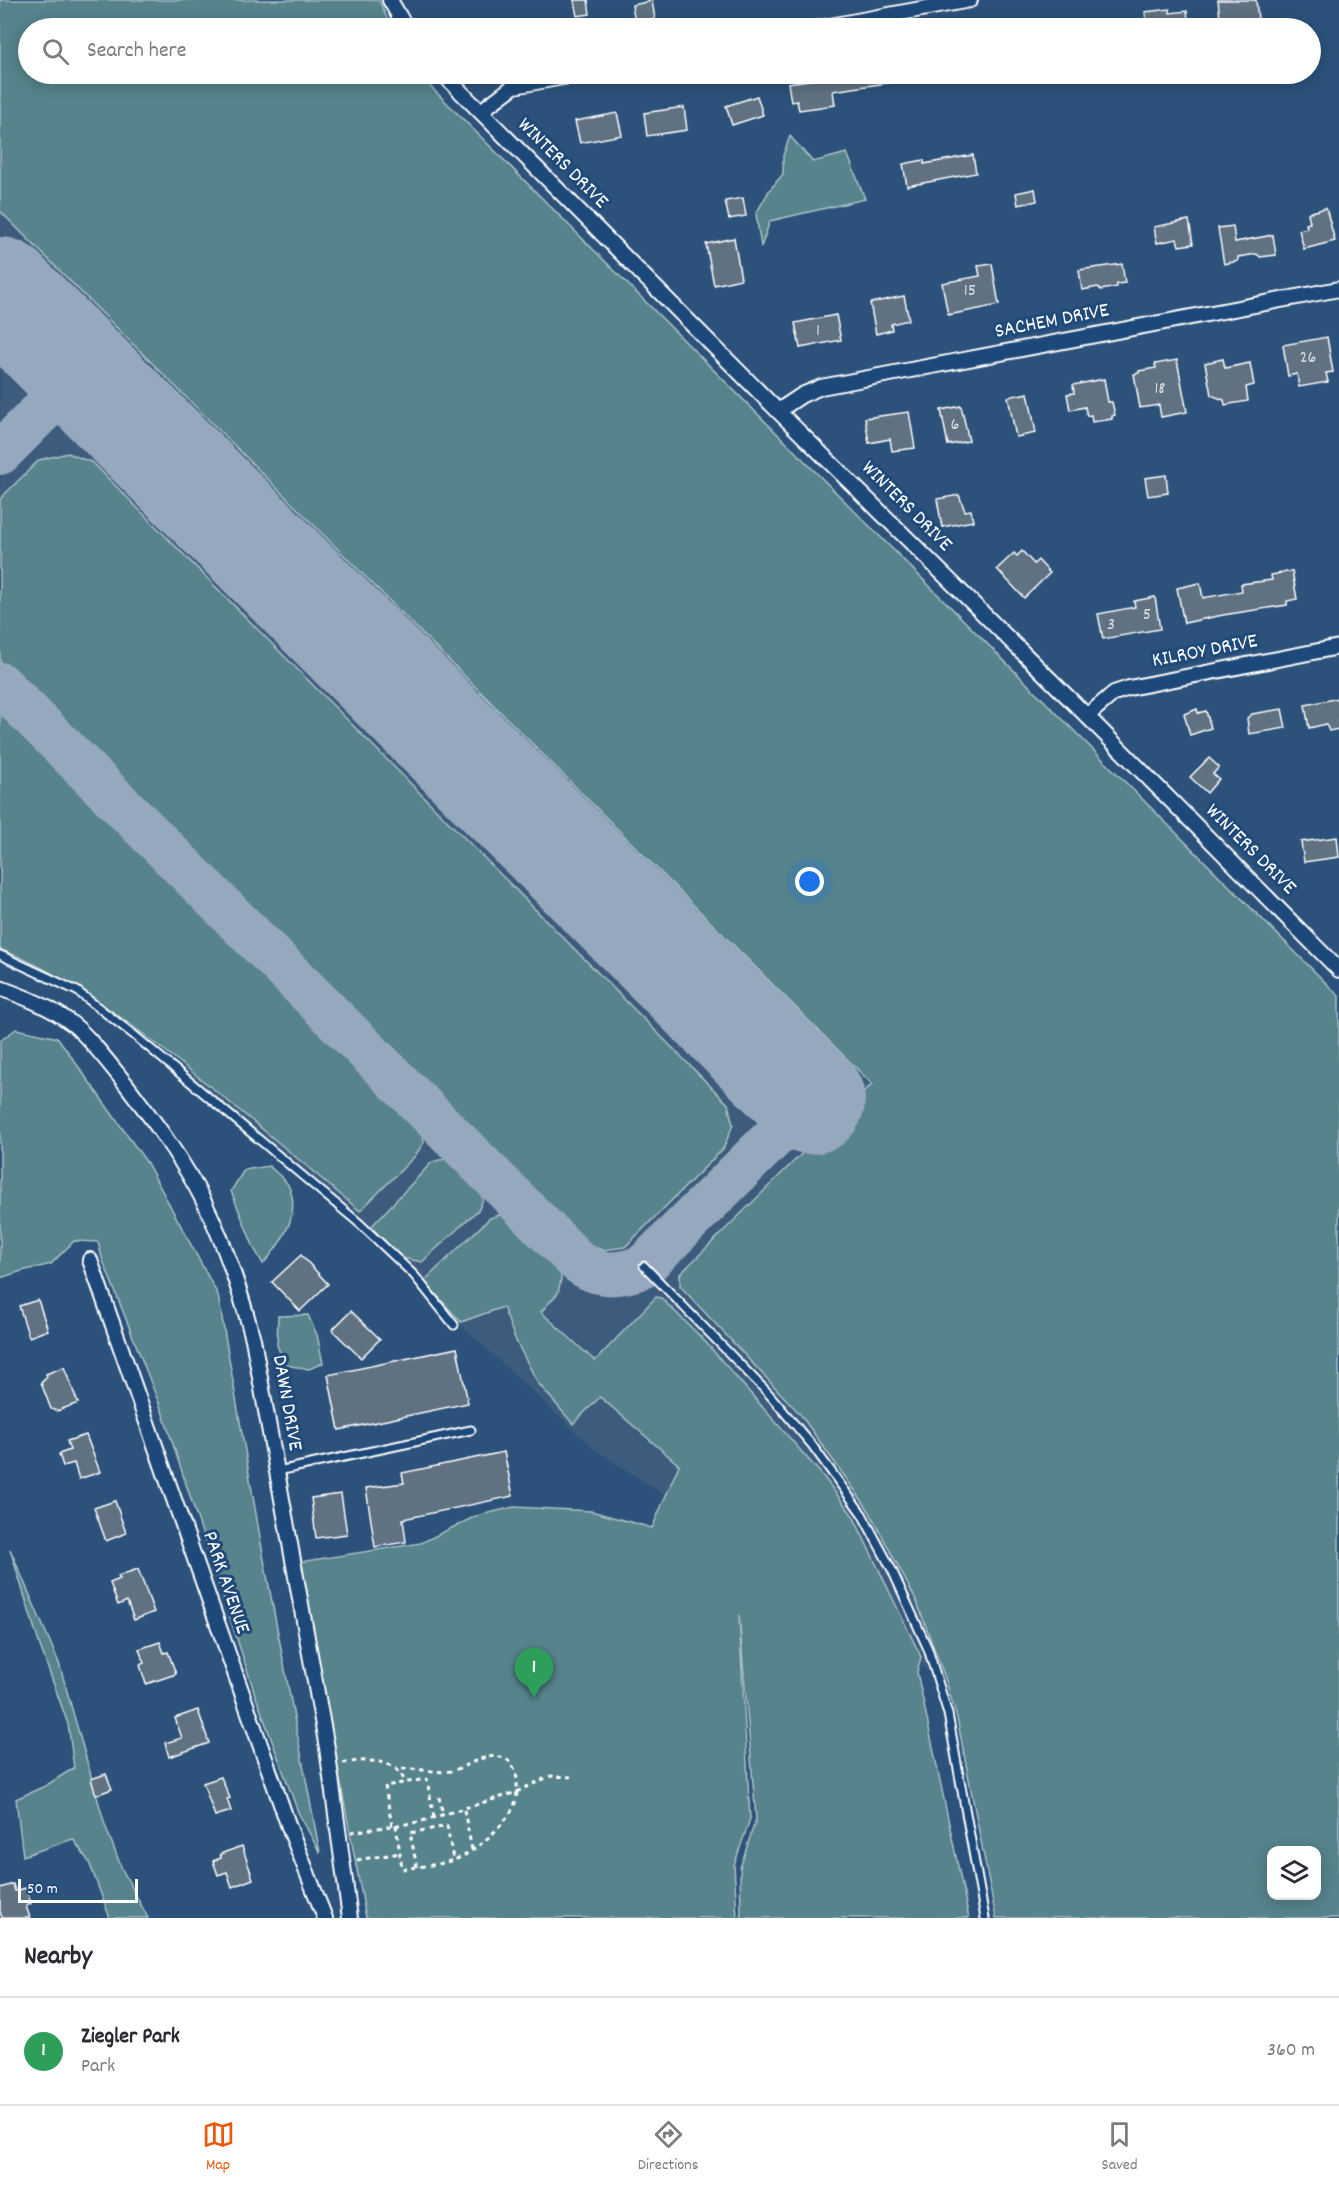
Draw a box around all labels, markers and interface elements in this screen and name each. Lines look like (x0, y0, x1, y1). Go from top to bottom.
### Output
search box (18, 18, 1321, 84)
icon: search (39, 35, 72, 68)
text: Search here (87, 36, 186, 67)
street label: WINTERS DRIVE (510, 112, 615, 217)
house number: 15 (964, 279, 976, 304)
street label: SACHEM DRIVE (992, 296, 1112, 348)
house number: 1 (816, 319, 820, 344)
house number: 26 (1300, 346, 1316, 371)
house number: 18 (1154, 377, 1166, 402)
house number: 6 (951, 413, 959, 438)
street label: WINTERS DRIVE (854, 455, 959, 560)
house number: 5 (1143, 603, 1151, 628)
house number: 3 (1107, 613, 1115, 638)
street label: KILROY DRIVE (1150, 627, 1261, 677)
street label: WINTERS DRIVE (1198, 798, 1303, 903)
your location (795, 867, 824, 896)
street label: DAWN DRIVE (263, 1353, 309, 1454)
street label: PARK AVENUE (193, 1528, 257, 1639)
pin: 1 (514, 1648, 554, 1698)
map controls (1267, 1846, 1321, 1900)
button: layers (1267, 1846, 1321, 1900)
scale bar (18, 1876, 138, 1904)
text: 50 m (27, 1878, 58, 1901)
text: Nearby (24, 1939, 92, 1976)
text: Ziegler Park (81, 2022, 180, 2053)
text: 1 (41, 2037, 46, 2065)
text: 360 m (1267, 2037, 1315, 2065)
text: Park (81, 2053, 115, 2081)
tab: Map (202, 2118, 235, 2177)
tab: Directions (638, 2118, 698, 2177)
tab: Saved (1102, 2118, 1137, 2177)

